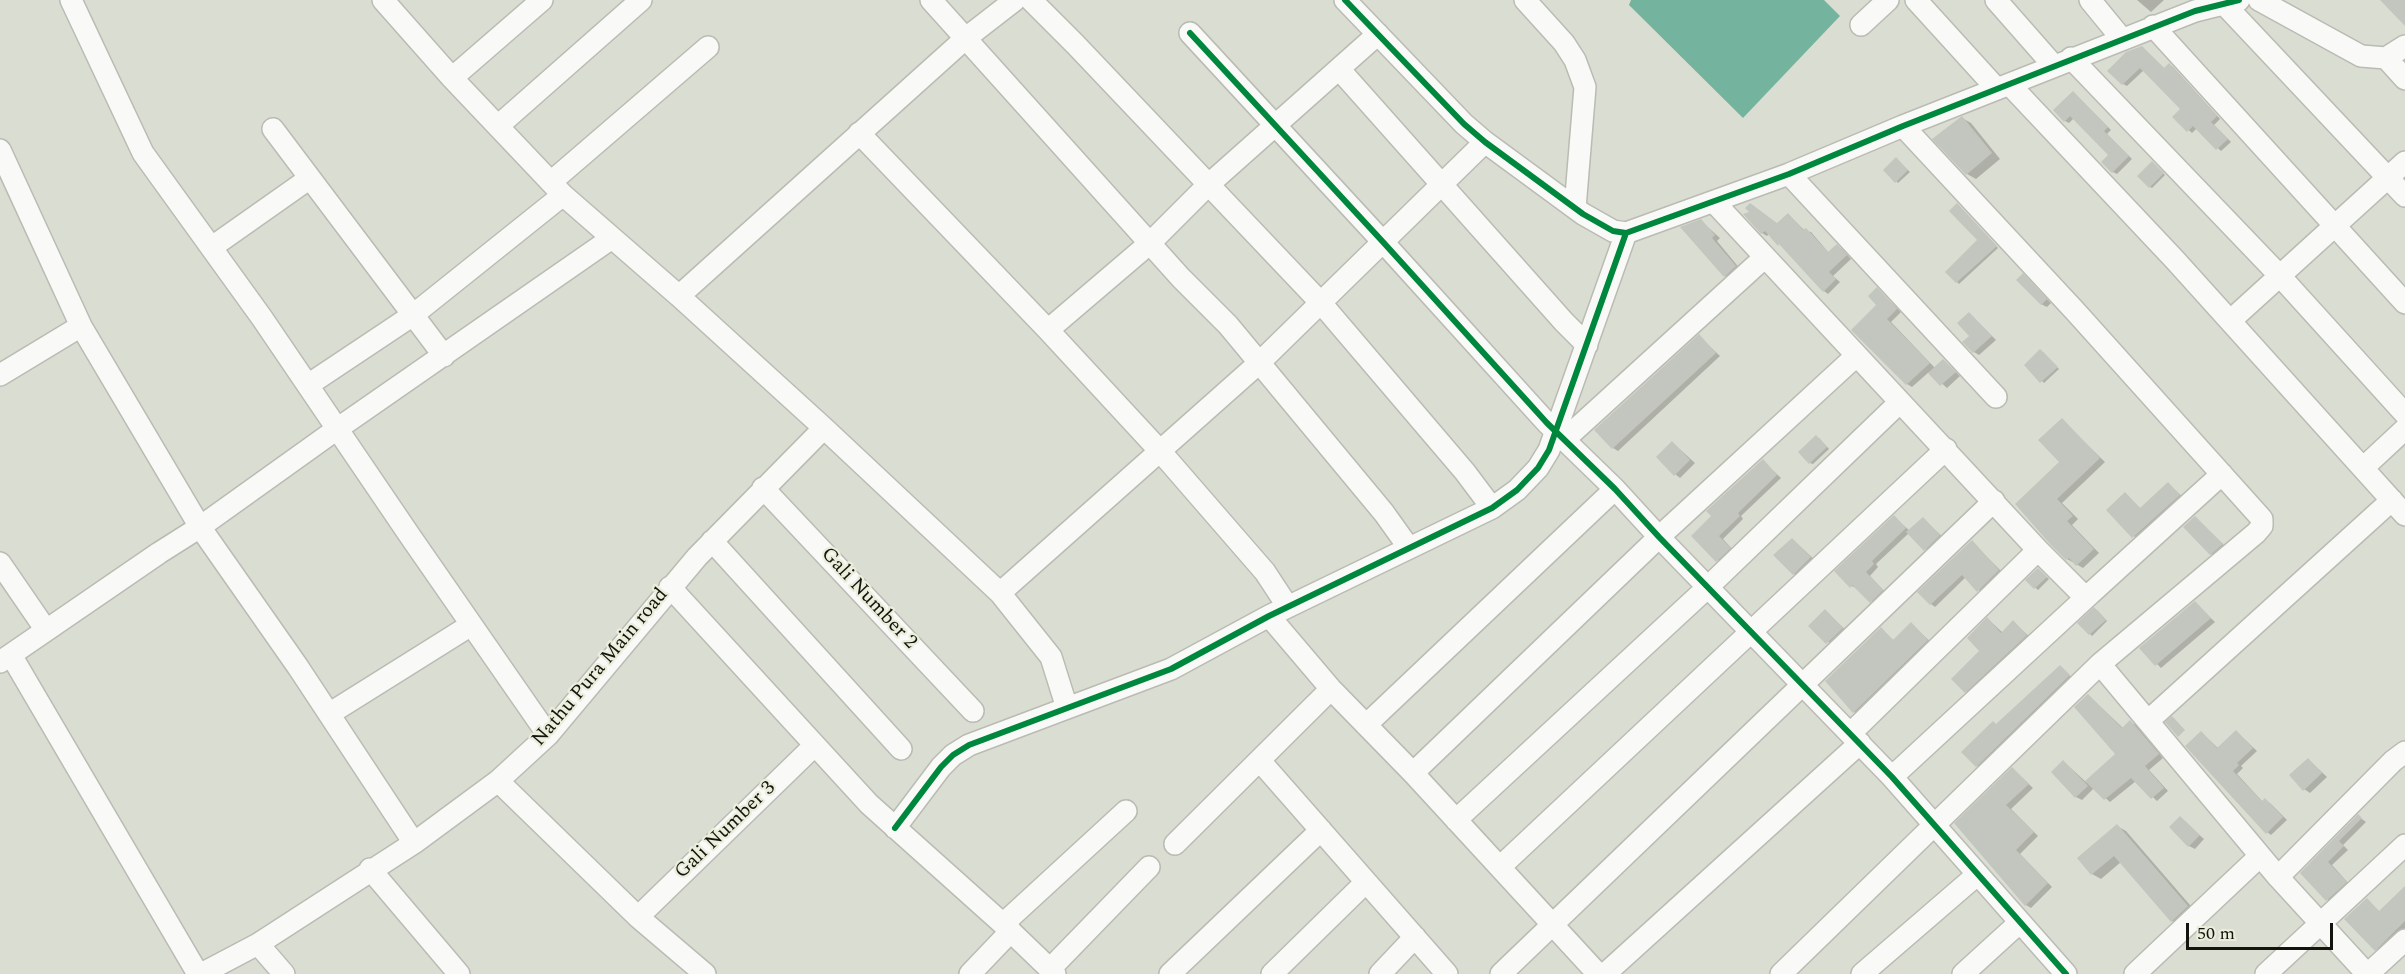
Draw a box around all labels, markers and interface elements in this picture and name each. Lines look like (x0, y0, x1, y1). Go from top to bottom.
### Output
street label: Gali Number 2 (815, 543, 921, 655)
street label: Nathu Pura Main road (528, 584, 674, 752)
street label: Gali Number 3 (671, 777, 781, 885)
scale bar (2189, 911, 2336, 949)
text: 50 m (2197, 920, 2235, 947)

